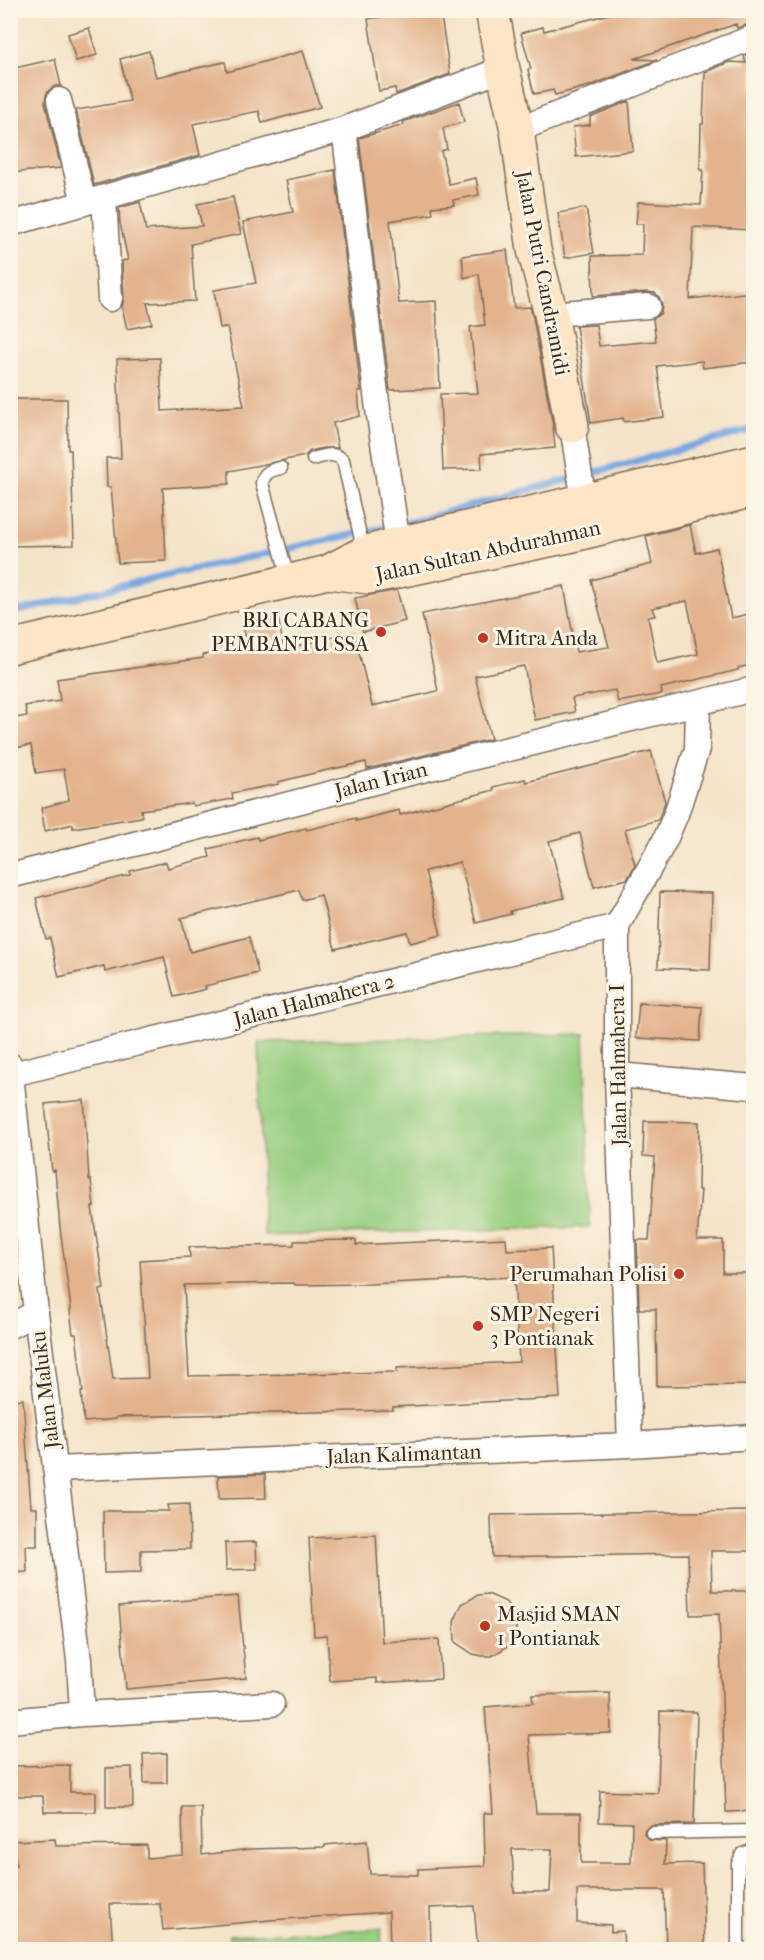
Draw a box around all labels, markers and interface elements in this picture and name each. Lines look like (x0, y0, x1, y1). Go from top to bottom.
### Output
street label: Jalan Putri Candramidi (511, 167, 575, 377)
street label: Jalan Sultan Abdurahman (371, 515, 603, 587)
place label: BRI CABANG PEMBANTU SSA (211, 608, 369, 656)
marker: BRI CABANG PEMBANTU SSA (374, 625, 388, 639)
place label: Mitra Anda (495, 626, 598, 650)
marker: Mitra Anda (476, 631, 490, 645)
street label: Jalan Irian (330, 757, 430, 804)
street label: Jalan Halmahera 2 (229, 968, 397, 1032)
street label: Jalan Halmahera I (605, 984, 631, 1148)
place label: Perumahan Polisi (510, 1262, 667, 1286)
marker: Perumahan Polisi (672, 1267, 686, 1281)
place label: SMP Negeri 3 Pontianak (490, 1302, 600, 1350)
marker: SMP Negeri 3 Pontianak (471, 1319, 485, 1333)
street label: Jalan Maluku (26, 1330, 64, 1452)
street label: Jalan Kalimantan (324, 1439, 482, 1469)
place label: Masjid SMAN 1 Pontianak (497, 1602, 621, 1650)
marker: Masjid SMAN 1 Pontianak (478, 1619, 492, 1633)

